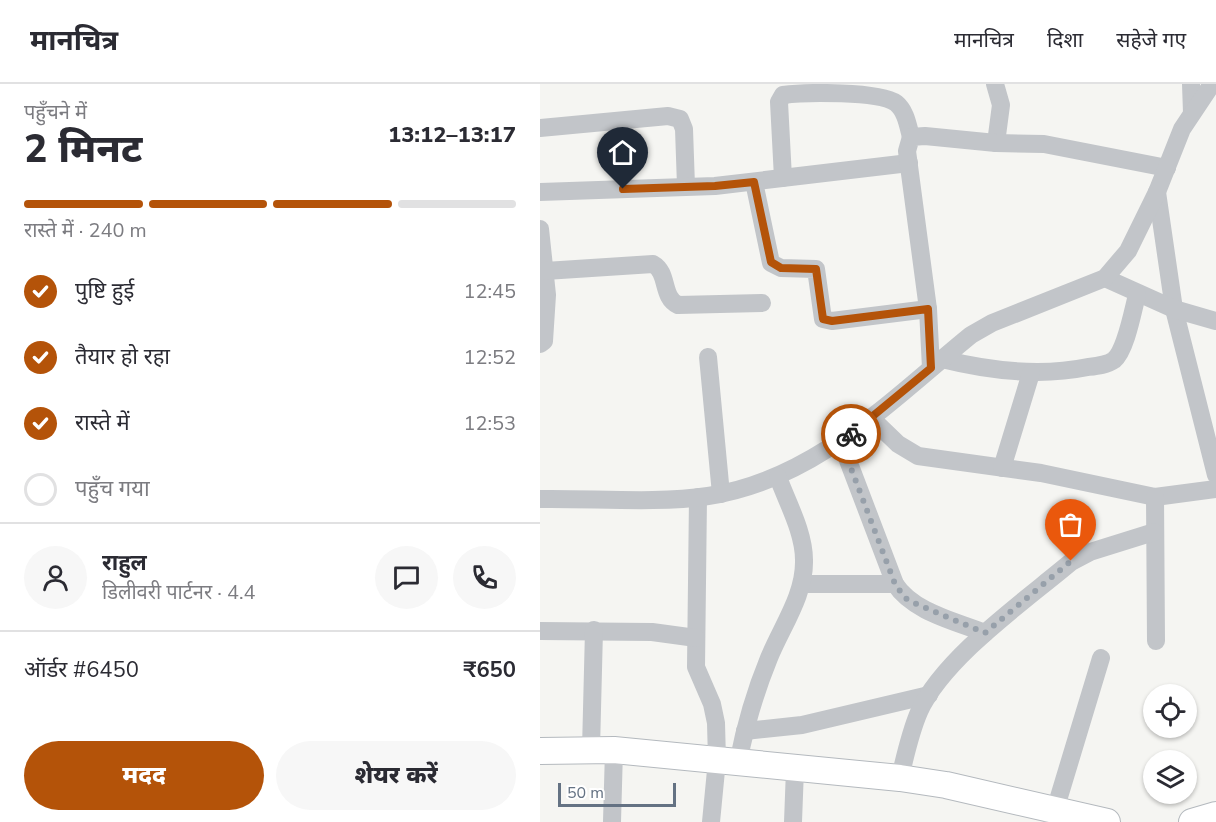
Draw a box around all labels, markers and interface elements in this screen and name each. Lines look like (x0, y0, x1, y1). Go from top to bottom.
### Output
text: मानचित्र (30, 22, 118, 60)
text: मानचित्र (954, 26, 1014, 54)
text: दिशा (1047, 26, 1083, 54)
text: सहेजे गए (1116, 26, 1186, 54)
text: पहुँचने में (24, 99, 87, 126)
text: 13:12–13:17 (388, 120, 516, 150)
text: 2 मिनट (24, 123, 142, 176)
pin (597, 127, 648, 189)
icon: home (606, 136, 639, 169)
text: रास्ते में · 240 m (24, 217, 147, 244)
icon: check (24, 275, 57, 308)
text: पुष्टि हुई (75, 276, 134, 306)
text: 12:45 (463, 278, 516, 305)
icon: check (24, 341, 57, 374)
text: तैयार हो रहा (75, 342, 170, 372)
text: 12:52 (463, 344, 516, 371)
courier (821, 404, 881, 464)
icon: check (24, 407, 57, 440)
text: रास्ते में (75, 408, 130, 438)
text: 12:53 (463, 410, 516, 437)
icon: bike (835, 418, 868, 451)
text: पहुँच गया (75, 474, 150, 504)
pin (1045, 499, 1096, 561)
icon: bag (1054, 508, 1087, 541)
button: person (24, 546, 87, 609)
button: chat (375, 546, 438, 609)
button: phone (453, 546, 516, 609)
text: राहुल (102, 548, 147, 578)
text: डिलीवरी पार्टनर · 4.4 (102, 579, 256, 606)
text: ऑर्डर #6450 (24, 655, 139, 685)
text: ₹650 (463, 655, 516, 685)
map controls (1143, 684, 1197, 804)
button: locate (1143, 684, 1197, 738)
button: मदद (24, 741, 264, 810)
button: शेयर करें (276, 741, 516, 810)
button: layers (1143, 750, 1197, 804)
scale bar (558, 780, 676, 808)
text: 50 m (567, 782, 604, 804)

